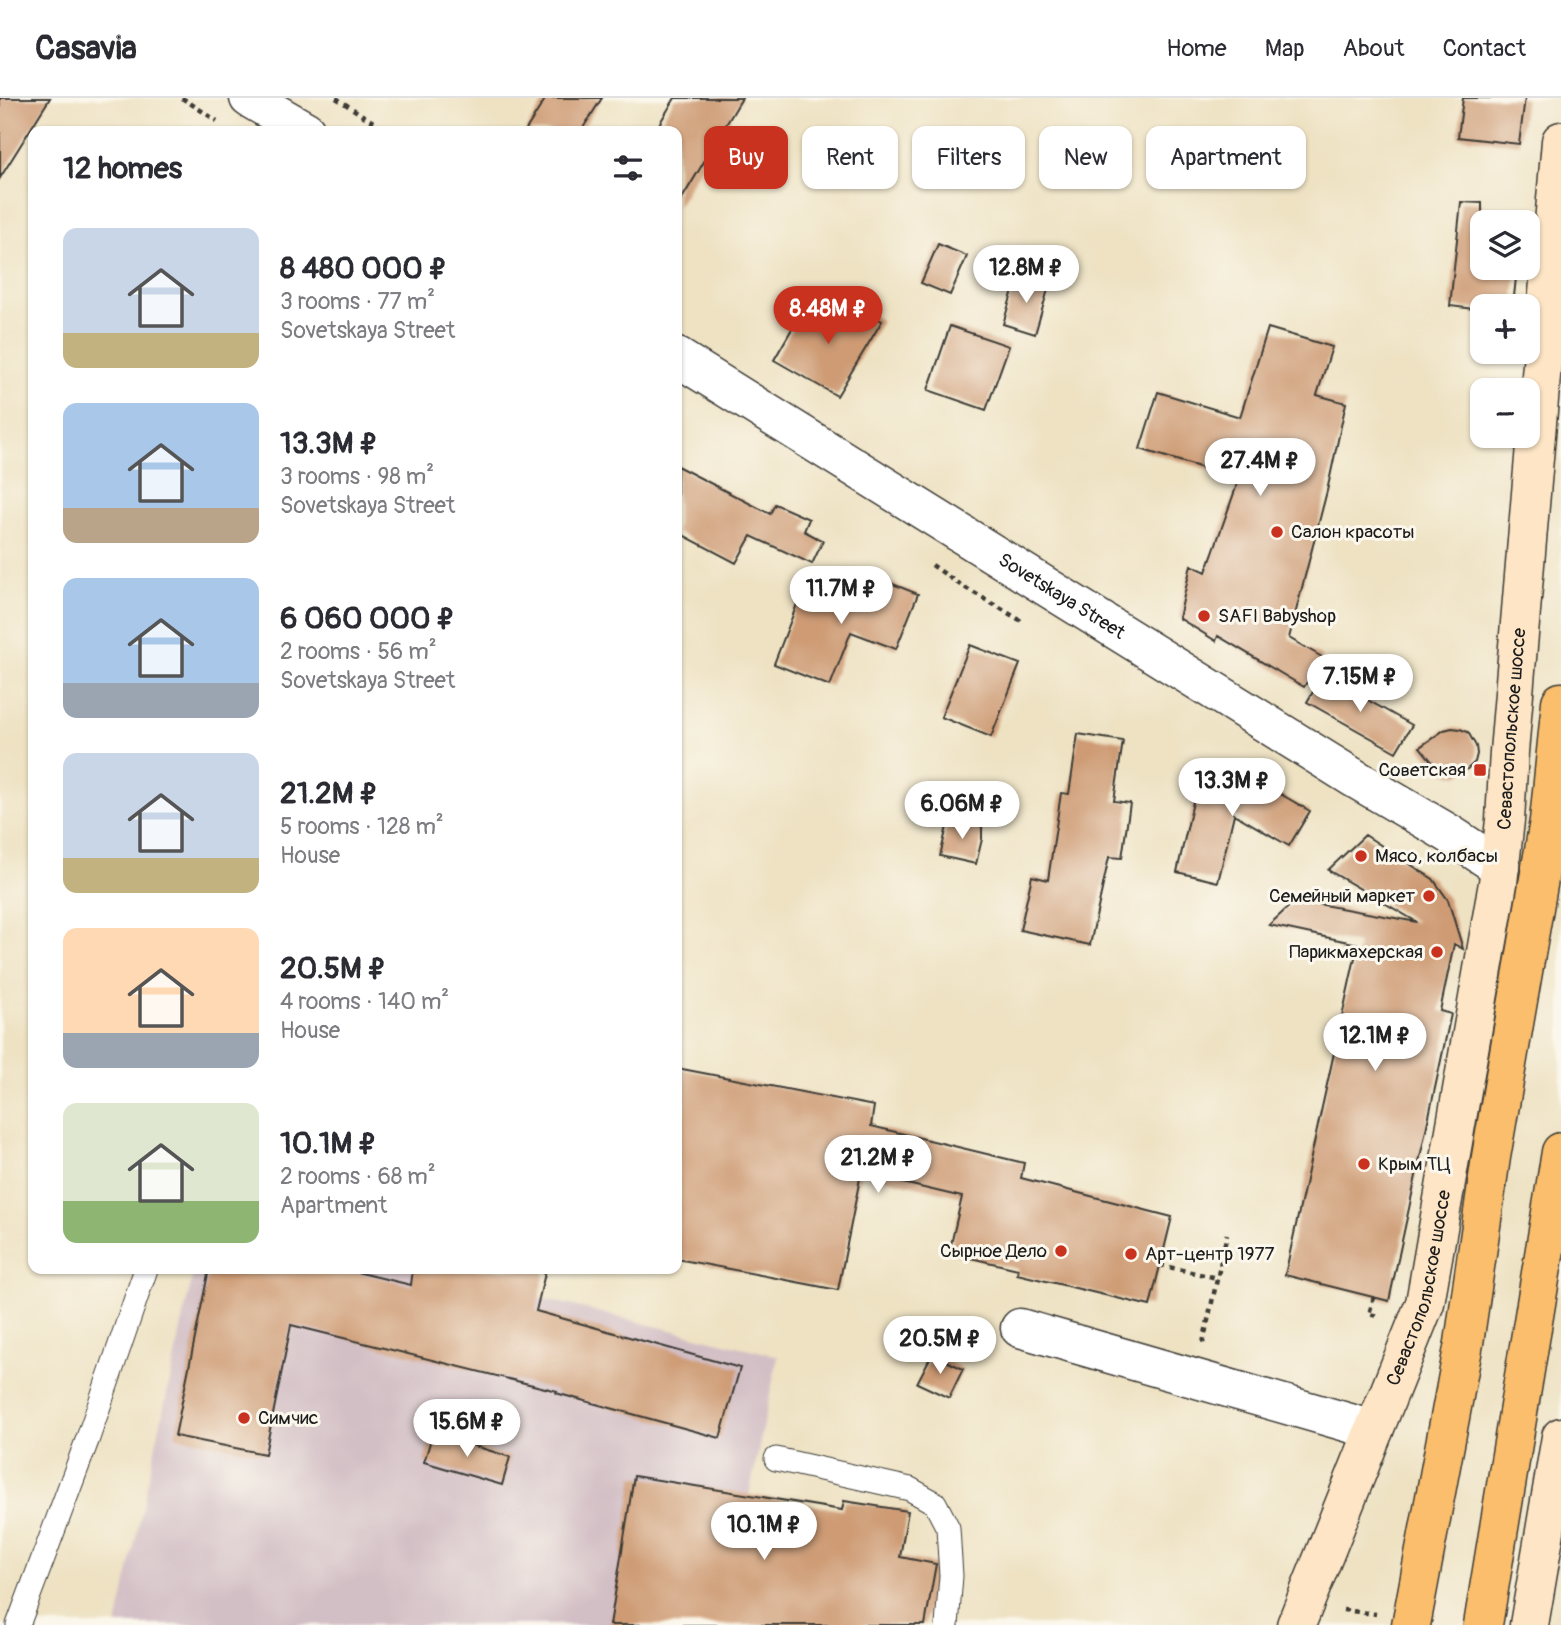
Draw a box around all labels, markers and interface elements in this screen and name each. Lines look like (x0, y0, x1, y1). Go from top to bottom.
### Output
text: Casavia (35, 28, 137, 69)
text: Home (1166, 34, 1227, 63)
text: Map (1265, 34, 1305, 63)
text: About (1343, 34, 1405, 63)
text: Contact (1443, 34, 1526, 63)
chip: Buy (704, 126, 788, 189)
chip: Rent (802, 126, 898, 189)
chip: Filters (912, 126, 1025, 189)
chip: New (1039, 126, 1132, 189)
chip: Apartment (1146, 126, 1306, 189)
icon: filters (609, 149, 647, 187)
text: 12 homes (63, 150, 182, 187)
map controls (1470, 210, 1540, 448)
button: layers (1470, 210, 1540, 280)
pin: 12.8M ₽ (961, 246, 1091, 305)
text: 8 480 000 ₽ (280, 250, 447, 287)
text: 12.8M ₽ (989, 253, 1063, 282)
icon: home (119, 256, 203, 340)
pin: 8.48M ₽ (763, 286, 893, 346)
text: 3 rooms · 77 m² (280, 287, 435, 316)
text: 8.48M ₽ (790, 294, 866, 323)
button: + (1470, 294, 1540, 364)
text: Sovetskaya Street (280, 316, 455, 345)
button: − (1470, 378, 1540, 448)
text: 13.3M ₽ (280, 425, 378, 462)
icon: home (119, 431, 203, 515)
pin: 27.4M ₽ (1195, 438, 1325, 498)
text: 27.4M ₽ (1221, 446, 1299, 475)
text: 3 rooms · 98 m² (280, 462, 434, 491)
text: Sovetskaya Street (280, 491, 455, 520)
place label: Салон красоты (1291, 520, 1415, 544)
marker: Салон красоты (1269, 524, 1285, 540)
street label: Sovetskaya Street (994, 548, 1130, 645)
pin: 11.7M ₽ (776, 566, 906, 626)
text: 11.7M ₽ (806, 574, 876, 603)
text: 6 060 000 ₽ (280, 600, 455, 637)
place label: SAFI Babyshop (1218, 604, 1336, 628)
icon: home (119, 606, 203, 690)
marker: SAFI Babyshop (1196, 608, 1212, 624)
street label: Севастопольское шоссе (1492, 626, 1532, 831)
text: 2 rooms · 56 m² (280, 637, 437, 666)
pin: 7.15M ₽ (1295, 654, 1425, 714)
text: 7.15M ₽ (1323, 662, 1397, 691)
text: Sovetskaya Street (280, 666, 455, 695)
pin: 13.3M ₽ (1167, 758, 1297, 818)
place label: Советская (1379, 758, 1466, 782)
marker: Советская (1472, 762, 1488, 778)
text: 13.3M ₽ (1194, 766, 1270, 795)
text: 21.2M ₽ (280, 775, 378, 812)
icon: home (119, 781, 203, 865)
pin: 6.06M ₽ (897, 782, 1027, 841)
text: 6.06M ₽ (921, 789, 1003, 818)
text: 5 rooms · 128 m² (280, 812, 444, 841)
text: House (280, 841, 340, 870)
place label: Мясо, колбасы (1375, 844, 1498, 868)
marker: Мясо, колбасы (1353, 848, 1369, 864)
place label: Семейный маркет (1269, 884, 1415, 908)
marker: Семейный маркет (1421, 888, 1437, 904)
place label: Парикмахерская (1289, 940, 1423, 964)
marker: Парикмахерская (1429, 944, 1445, 960)
text: 20.5M ₽ (280, 950, 386, 987)
icon: home (119, 956, 203, 1040)
text: 4 rooms · 140 m² (280, 987, 449, 1016)
pin: 12.1M ₽ (1310, 1014, 1440, 1073)
text: House (280, 1016, 340, 1045)
text: 12.1M ₽ (1339, 1021, 1411, 1050)
text: 10.1M ₽ (280, 1125, 377, 1162)
icon: home (119, 1131, 203, 1215)
pin: 21.2M ₽ (813, 1136, 943, 1195)
text: 21.2M ₽ (840, 1143, 916, 1172)
place label: Крым ТЦ (1378, 1152, 1451, 1176)
marker: Крым ТЦ (1356, 1156, 1372, 1172)
text: 2 rooms · 68 m² (280, 1162, 436, 1191)
street label: Севастопольское шоссе (1381, 1188, 1457, 1389)
text: Apartment (280, 1191, 387, 1220)
place label: Сырное Дело (940, 1239, 1047, 1263)
place label: Арт-центр 1977 (1145, 1242, 1275, 1266)
marker: Сырное Дело (1053, 1243, 1069, 1259)
marker: Арт-центр 1977 (1123, 1246, 1139, 1262)
pin: 20.5M ₽ (875, 1316, 1005, 1376)
text: 20.5M ₽ (899, 1324, 981, 1353)
pin: 15.6M ₽ (402, 1400, 532, 1459)
place label: Симчис (258, 1406, 319, 1430)
text: 15.6M ₽ (429, 1407, 505, 1436)
marker: Симчис (236, 1410, 252, 1426)
pin: 10.1M ₽ (699, 1502, 829, 1562)
text: 10.1M ₽ (727, 1510, 801, 1539)

